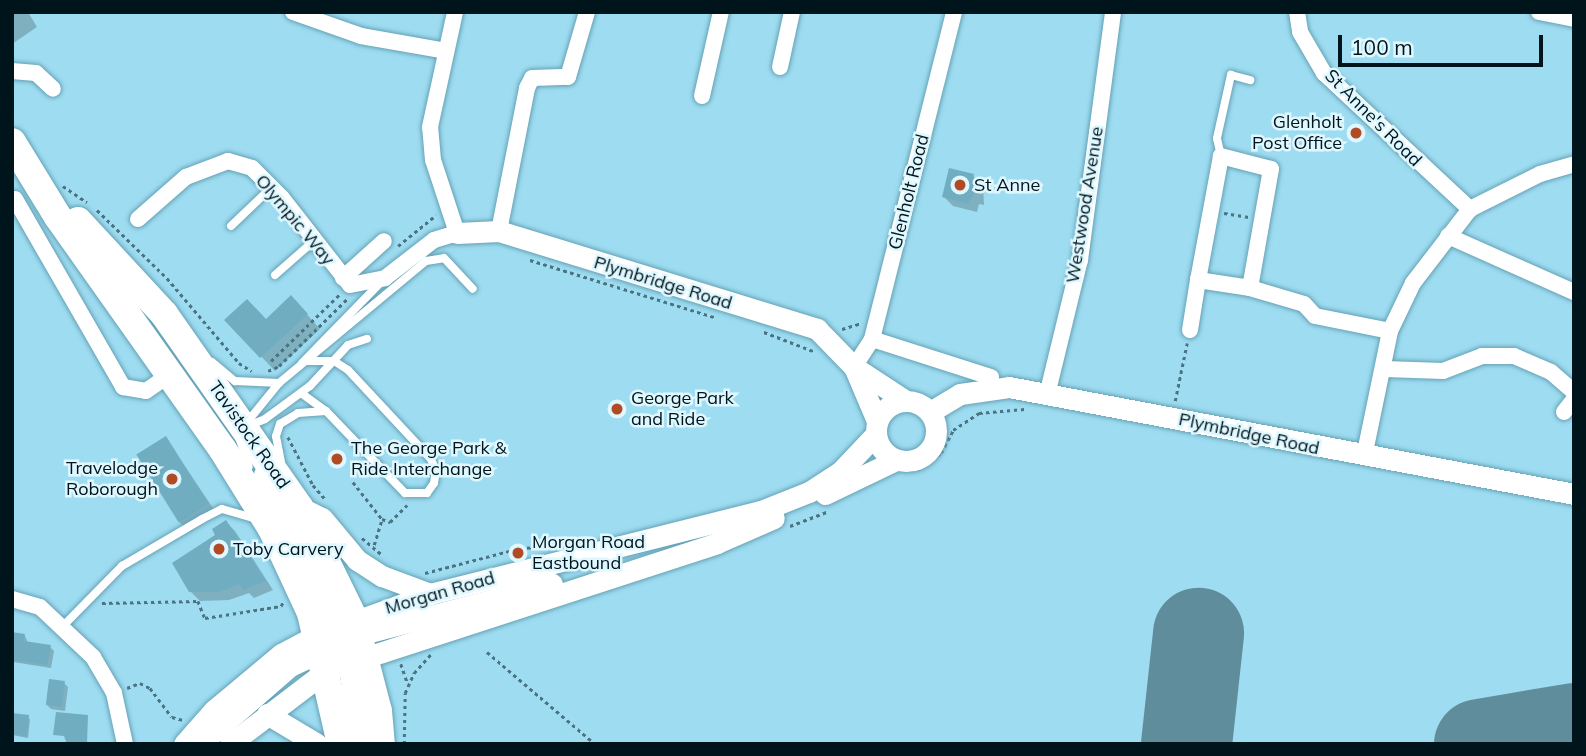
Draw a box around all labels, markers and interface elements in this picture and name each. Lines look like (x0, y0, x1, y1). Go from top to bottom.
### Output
scale bar (1341, 21, 1546, 65)
text: 100 m (1351, 34, 1413, 60)
street label: St Anne's Road (1320, 65, 1426, 171)
place label: Glenholt Post Office (1252, 112, 1342, 154)
street label: Westwood Avenue (1062, 125, 1108, 285)
marker: Glenholt Post Office (1348, 125, 1364, 141)
street label: Glenholt Road (884, 132, 934, 252)
street label: Olympic Way (251, 170, 339, 270)
place label: St Anne (974, 174, 1040, 196)
marker: St Anne (952, 177, 968, 193)
street label: Plymbridge Road (591, 252, 735, 314)
street label: Tavistock Road (204, 377, 294, 493)
place label: George Park and Ride (631, 388, 734, 430)
marker: George Park and Ride (609, 401, 625, 417)
street label: Plymbridge Road (1177, 409, 1321, 459)
place label: The George Park & Ride Interchange (351, 438, 507, 480)
marker: The George Park & Ride Interchange (329, 451, 345, 467)
place label: Travelodge Roborough (66, 458, 158, 500)
marker: Travelodge Roborough (164, 471, 180, 487)
place label: Morgan Road Eastbound (532, 532, 645, 574)
place label: Toby Carvery (233, 538, 343, 560)
marker: Toby Carvery (211, 541, 227, 557)
marker: Morgan Road Eastbound (510, 545, 526, 561)
street label: Morgan Road (383, 567, 497, 619)

